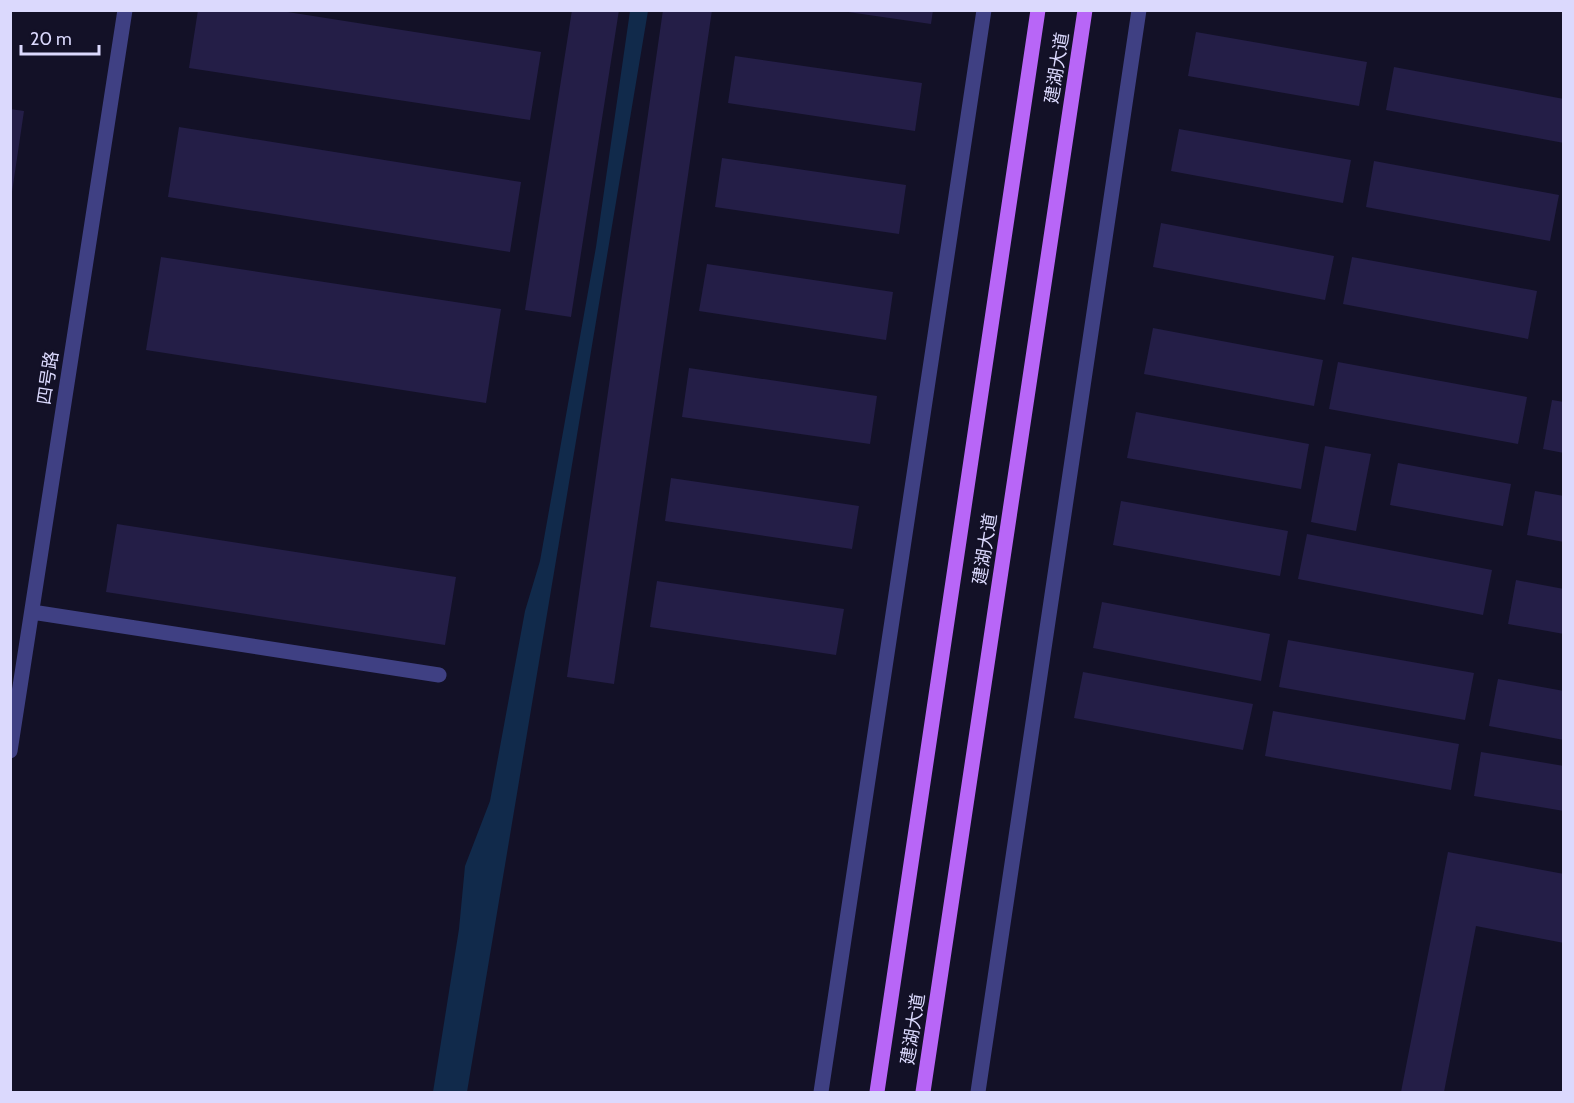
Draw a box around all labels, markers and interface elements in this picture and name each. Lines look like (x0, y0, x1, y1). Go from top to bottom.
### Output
scale bar (21, 18, 99, 56)
text: 20 m (30, 28, 72, 50)
street label: 建湖大道 (1041, 31, 1073, 105)
street label: 四号路 (33, 350, 63, 406)
street label: 建湖大道 (969, 512, 1001, 586)
street label: 建湖大道 (897, 992, 929, 1066)

